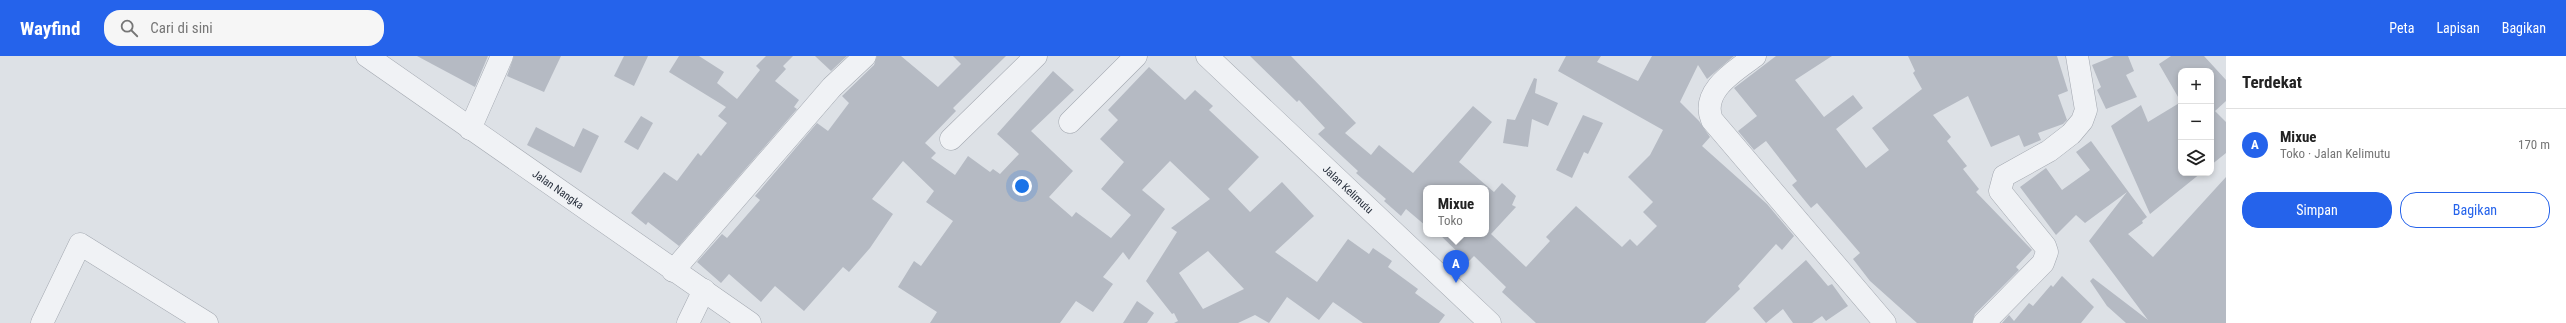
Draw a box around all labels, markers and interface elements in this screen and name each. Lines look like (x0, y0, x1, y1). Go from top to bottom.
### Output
search box (104, 10, 384, 46)
text: Wayfind (20, 17, 80, 40)
icon: search (118, 17, 140, 39)
text: Cari di sini (150, 19, 213, 37)
text: Peta (2389, 20, 2414, 36)
text: Lapisan (2436, 20, 2480, 36)
text: Bagikan (2502, 20, 2546, 36)
map controls (2178, 68, 2214, 176)
button: + (2178, 68, 2214, 104)
text: Terdekat (2242, 72, 2302, 92)
button: − (2178, 104, 2214, 140)
text: Mixue (2280, 128, 2317, 146)
text: A (2251, 137, 2259, 152)
text: 170 m (2518, 137, 2550, 152)
button: layers (2178, 140, 2214, 176)
text: Toko · Jalan Kelimutu (2280, 146, 2390, 161)
street label: Jalan Kelimutu (1320, 162, 1376, 216)
street label: Jalan Nangka (530, 167, 586, 212)
your location (1012, 176, 1032, 196)
popup (1423, 185, 1489, 237)
button: Simpan (2242, 192, 2392, 228)
button: Bagikan (2400, 192, 2550, 228)
text: Mixue (1438, 195, 1474, 213)
text: Toko (1438, 213, 1463, 228)
pin: A (1443, 250, 1469, 283)

